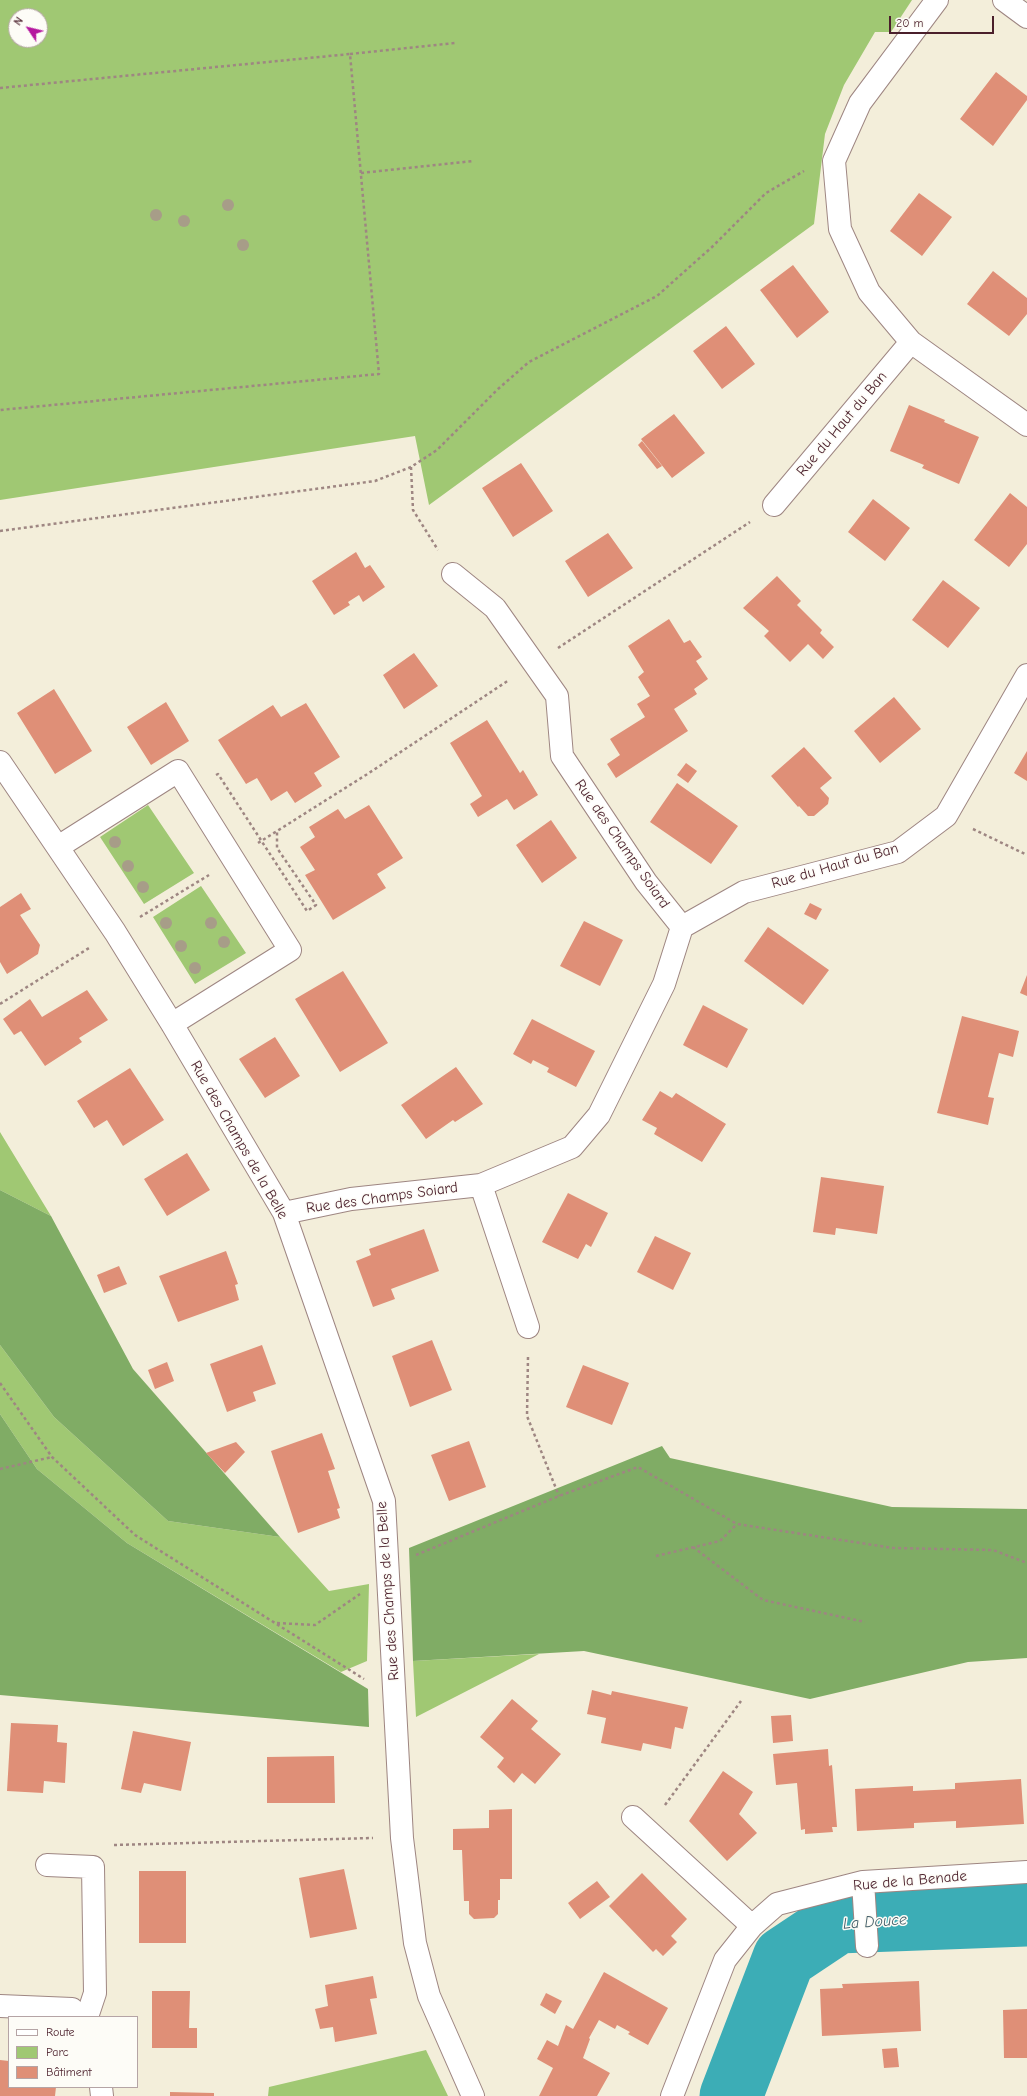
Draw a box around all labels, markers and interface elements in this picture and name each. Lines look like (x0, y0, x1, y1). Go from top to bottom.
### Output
north arrow (8, 8, 48, 48)
scale bar (891, 8, 996, 34)
text: N (11, 15, 26, 28)
text: 20 m (896, 16, 924, 30)
street label: Rue du Haut du Ban (793, 368, 891, 480)
street label: Rue des Champs Soiard (571, 776, 673, 912)
street label: Rue du Haut du Ban (769, 839, 901, 893)
street label: Rue des Champs de la Belle (186, 1058, 292, 1222)
street label: Rue des Champs Soiard (305, 1178, 459, 1218)
street label: Rue des Champs de la Belle (373, 1501, 403, 1681)
street label: Rue de la Benade (852, 1867, 968, 1895)
water label: La Douce (842, 1910, 908, 1934)
legend (8, 2016, 138, 2088)
text: Route (46, 2025, 75, 2039)
text: Parc (46, 2045, 69, 2059)
text: Bâtiment (46, 2065, 92, 2079)

